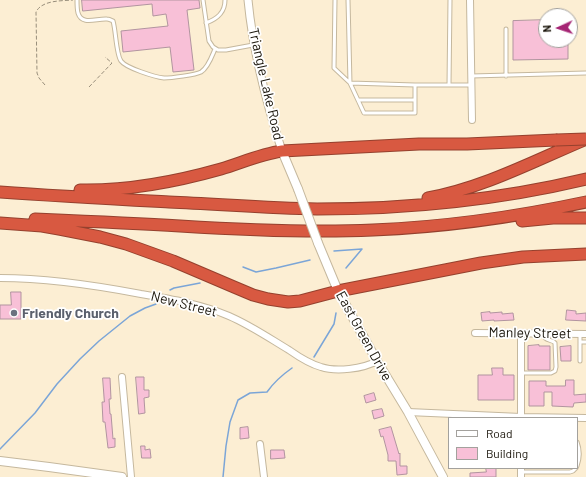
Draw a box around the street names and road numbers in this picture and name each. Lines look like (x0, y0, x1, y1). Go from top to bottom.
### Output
street label: Triangle Lake Road (245, 26, 287, 142)
street label: New Street (149, 288, 219, 320)
street label: East Green Drive (332, 288, 396, 384)
street label: Manley Street (489, 324, 571, 342)

